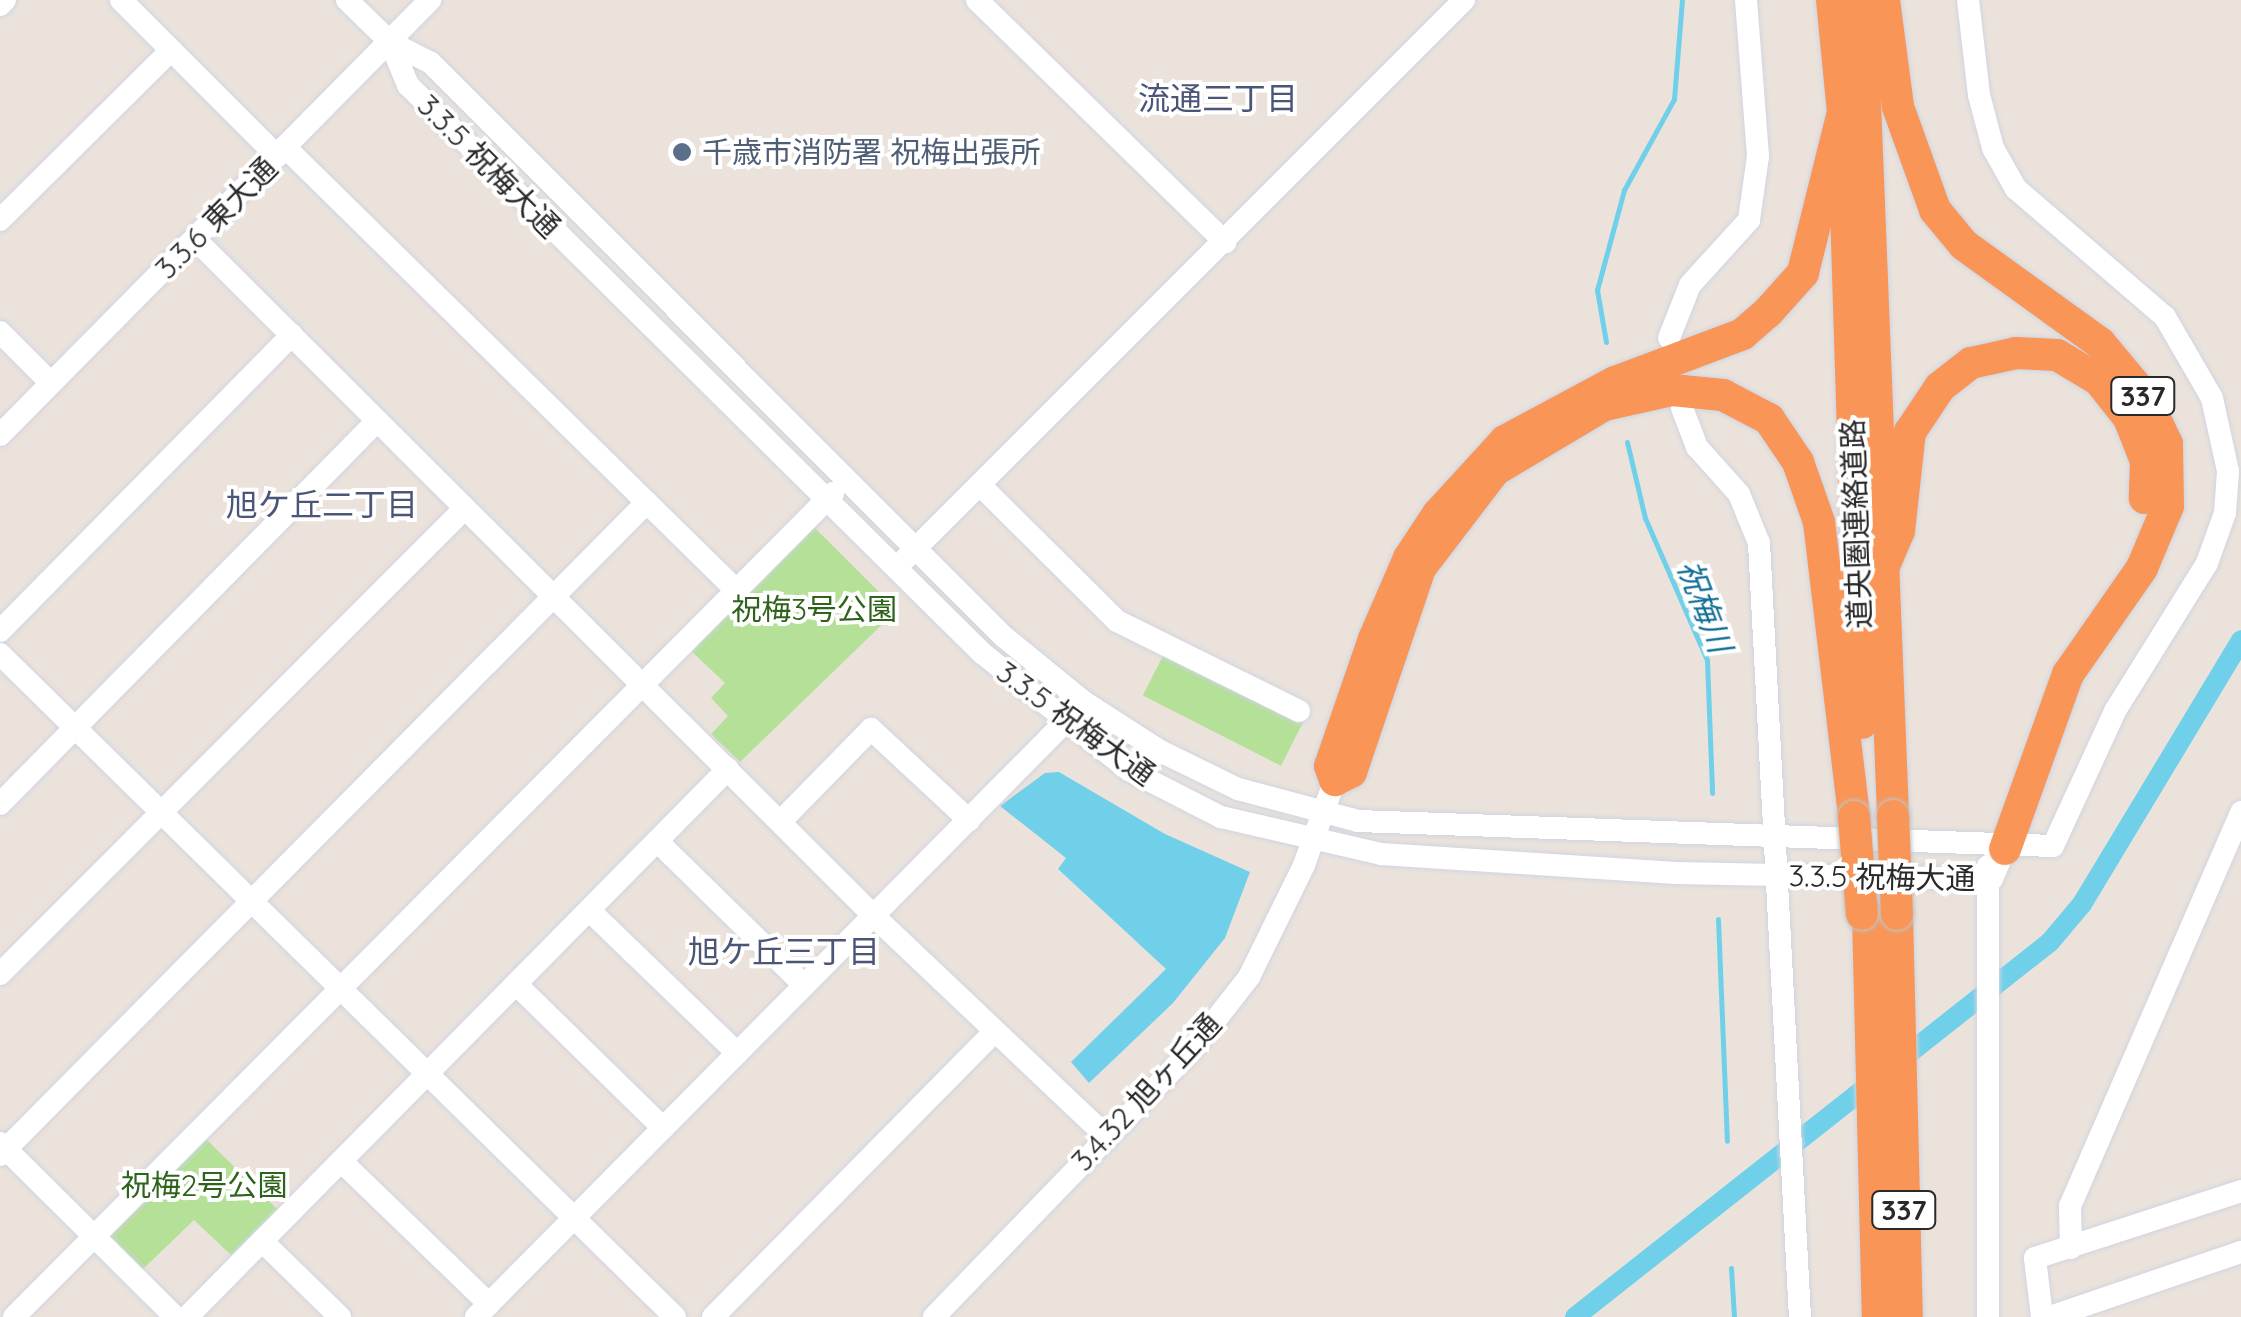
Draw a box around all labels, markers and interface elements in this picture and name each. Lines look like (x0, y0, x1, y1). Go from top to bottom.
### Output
district label: 流通三丁目 (1138, 79, 1298, 117)
street label: 3.3.5 祝梅大通 (410, 87, 568, 245)
place label: 千歳市消防署 祝梅出張所 (702, 134, 1040, 170)
marker: 千歳市消防署 祝梅出張所 (671, 141, 693, 163)
street label: 3.3.6 東大通 (148, 150, 284, 286)
road number: 337 (2108, 373, 2178, 419)
street label: 道央圏連絡道路 (1834, 418, 1878, 630)
district label: 旭ケ丘二丁目 (226, 485, 418, 523)
water label: 祝梅川 (1670, 554, 1740, 658)
park label: 祝梅3号公園 (731, 591, 897, 627)
street label: 3.3.5 祝梅大通 (990, 654, 1162, 792)
street label: 3.3.5 祝梅大通 (1788, 857, 1976, 897)
district label: 旭ケ丘三丁目 (688, 932, 880, 970)
street label: 3.4.32 旭ヶ丘通 (1064, 1006, 1228, 1178)
park label: 祝梅2号公園 (121, 1167, 287, 1203)
road number: 337 (1869, 1187, 1939, 1233)

